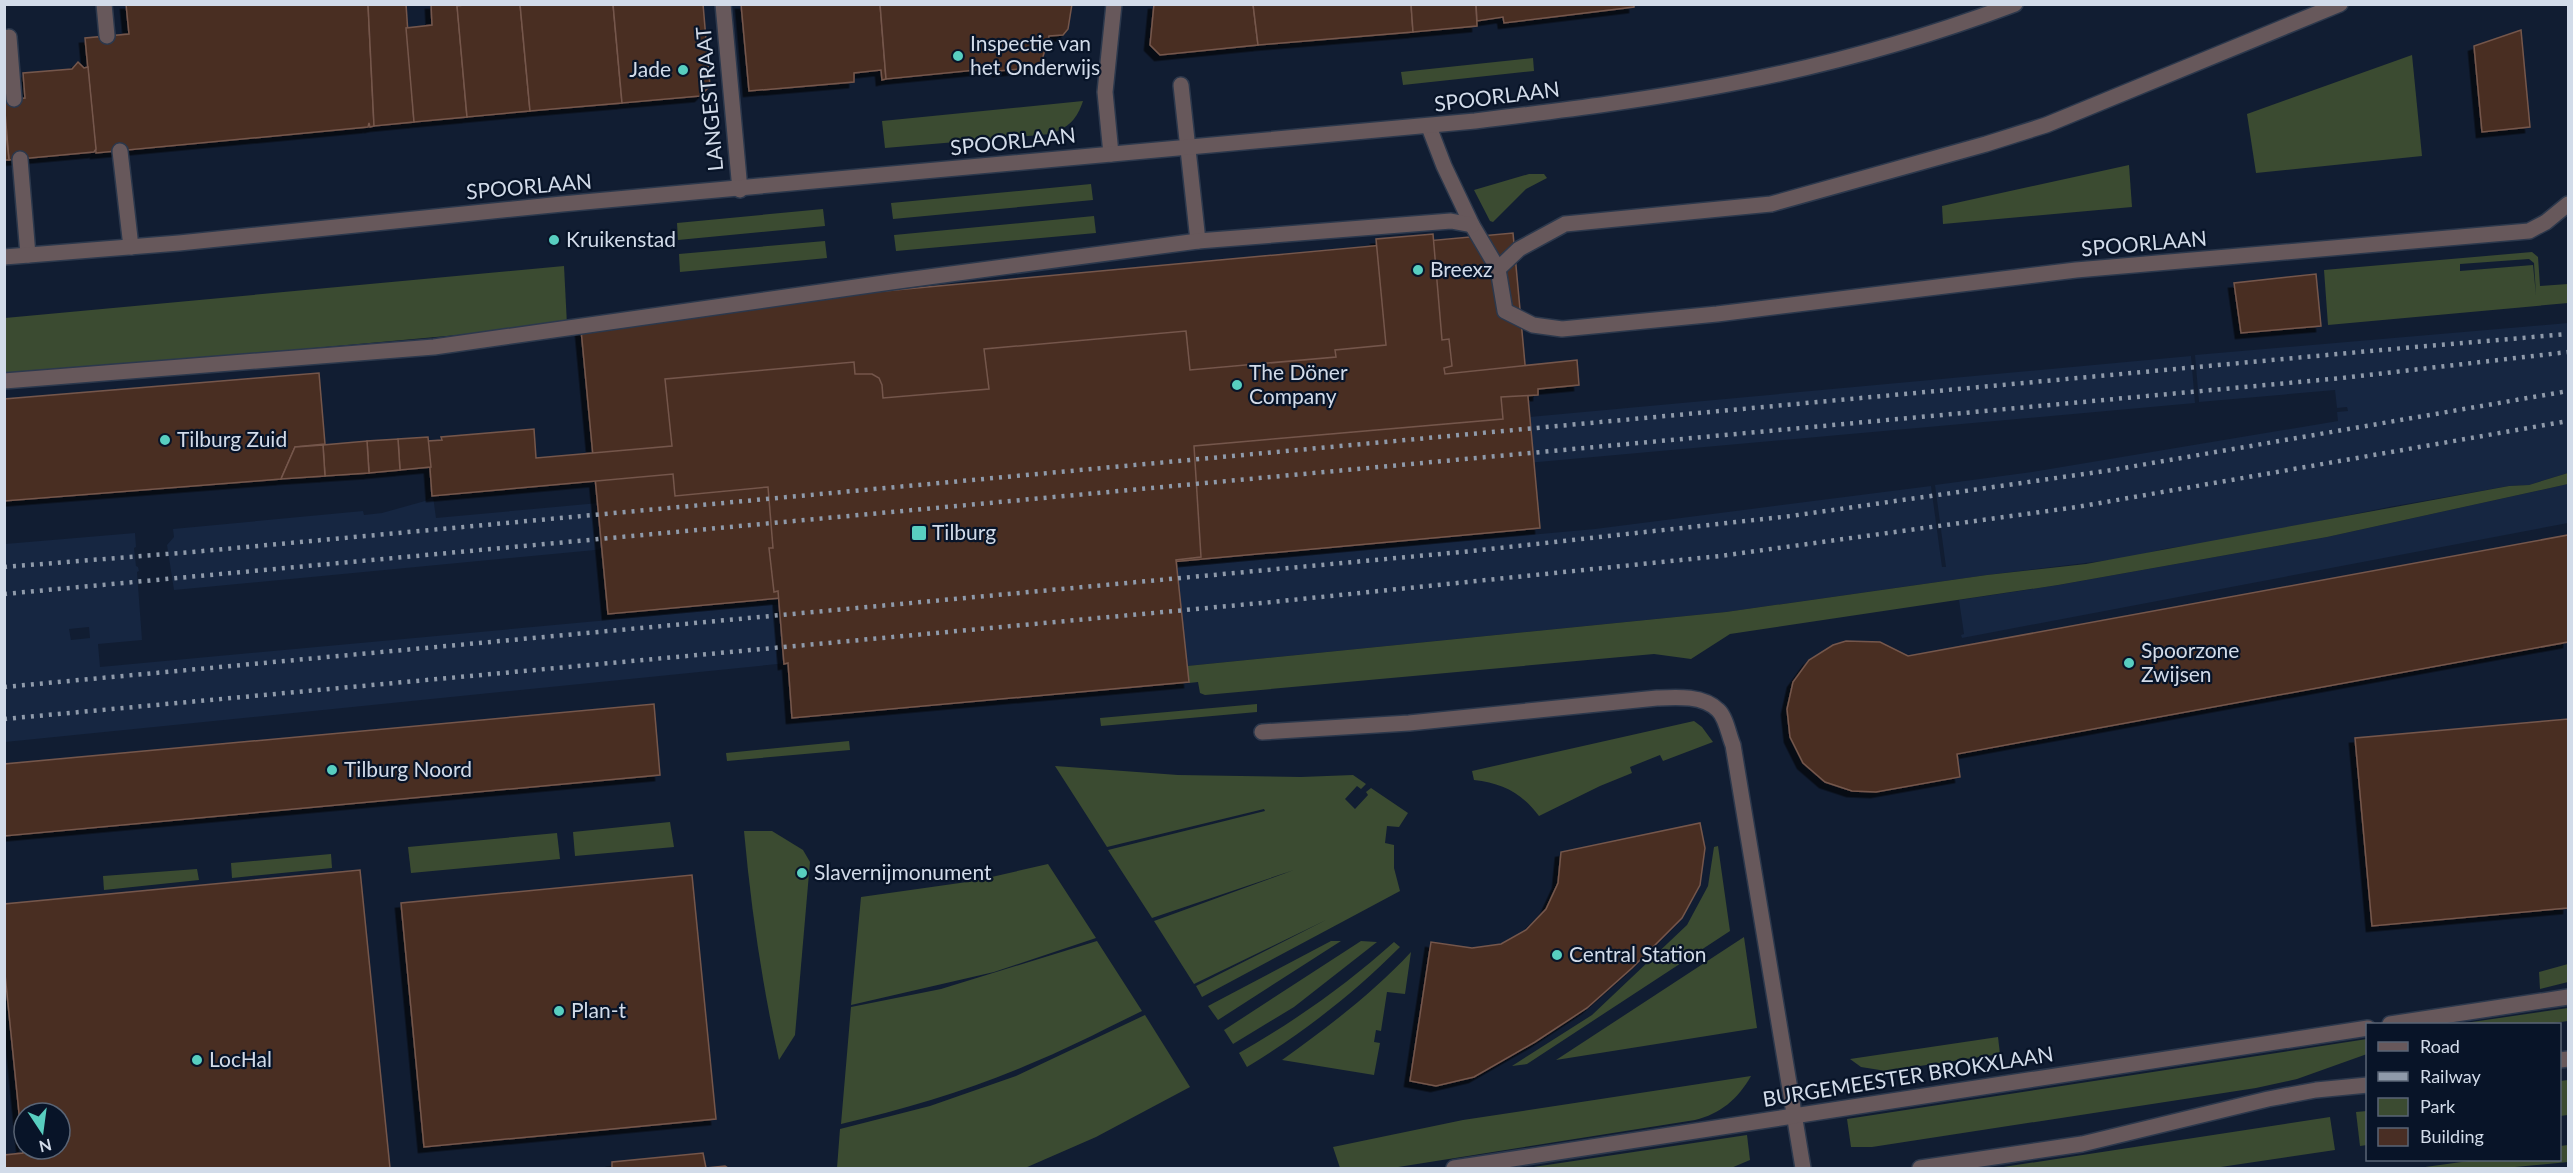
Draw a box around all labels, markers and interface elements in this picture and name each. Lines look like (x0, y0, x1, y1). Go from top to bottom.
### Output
street label: LANGESTRAAT (690, 25, 727, 172)
place label: Inspectie van het Onderwijs (970, 30, 1100, 79)
marker: Inspectie van het Onderwijs (951, 49, 965, 63)
place label: Jade (629, 56, 671, 81)
marker: Jade (676, 63, 690, 77)
street label: SPOORLAAN (1433, 75, 1561, 116)
street label: SPOORLAAN (949, 121, 1077, 160)
street label: SPOORLAAN (465, 168, 593, 203)
street label: SPOORLAAN (2080, 225, 2208, 260)
place label: Kruikenstad (566, 226, 676, 251)
marker: Kruikenstad (547, 233, 561, 247)
place label: Breexz (1430, 256, 1493, 281)
marker: Breexz (1411, 263, 1425, 277)
place label: The Döner Company (1249, 359, 1348, 408)
marker: The Döner Company (1230, 378, 1244, 392)
place label: Tilburg Zuid (177, 426, 287, 451)
marker: Tilburg Zuid (158, 433, 172, 447)
place label: Tilburg (932, 519, 996, 544)
marker: Tilburg (910, 524, 928, 542)
place label: Spoorzone Zwijsen (2141, 637, 2239, 686)
marker: Spoorzone Zwijsen (2122, 656, 2136, 670)
place label: Tilburg Noord (344, 756, 472, 781)
marker: Tilburg Noord (325, 763, 339, 777)
place label: Slavernijmonument (814, 859, 992, 884)
marker: Slavernijmonument (795, 866, 809, 880)
place label: Central Station (1569, 941, 1707, 966)
marker: Central Station (1550, 948, 1564, 962)
place label: Plan-t (571, 997, 626, 1022)
marker: Plan-t (552, 1004, 566, 1018)
legend (2366, 1023, 2561, 1161)
text: Road (2420, 1035, 2460, 1057)
street label: BURGEMEESTER BROKXLAAN (1761, 1040, 2055, 1111)
place label: LocHal (209, 1046, 272, 1071)
marker: LocHal (190, 1053, 204, 1067)
text: Railway (2420, 1065, 2481, 1087)
text: Park (2420, 1095, 2456, 1117)
north arrow (12, 1101, 72, 1161)
text: Building (2420, 1125, 2484, 1147)
text: N (37, 1135, 54, 1157)

